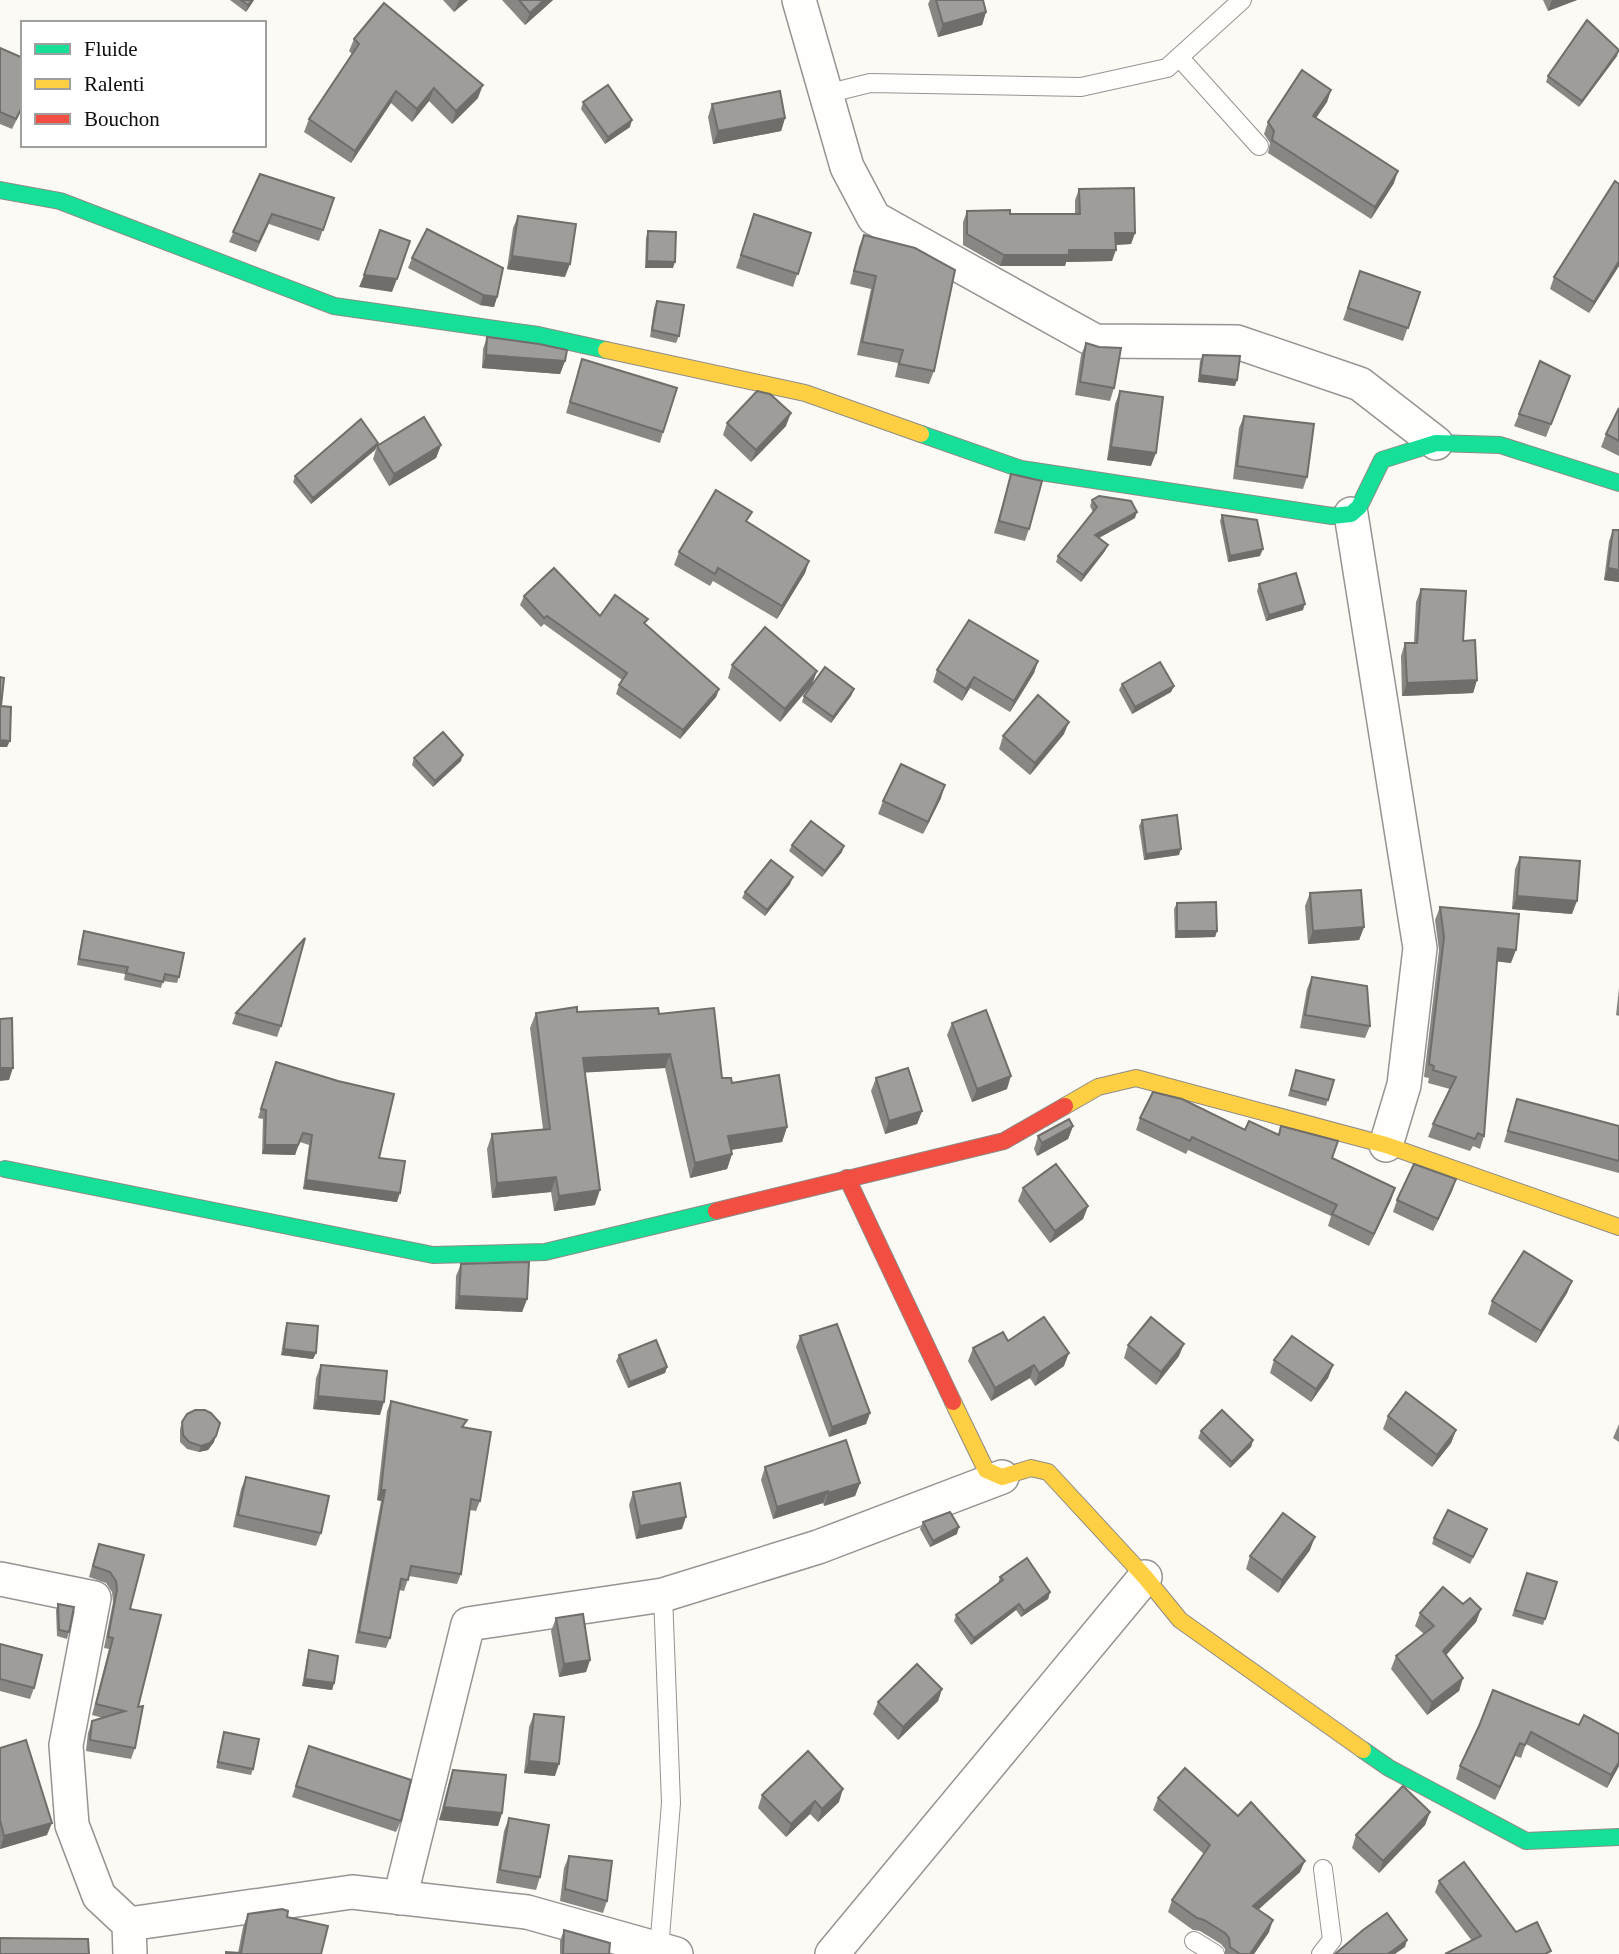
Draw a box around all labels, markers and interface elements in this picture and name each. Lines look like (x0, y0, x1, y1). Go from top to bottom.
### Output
legend (21, 21, 266, 147)
text: Fluide (84, 37, 138, 61)
text: Ralenti (84, 72, 145, 96)
text: Bouchon (84, 107, 160, 131)

